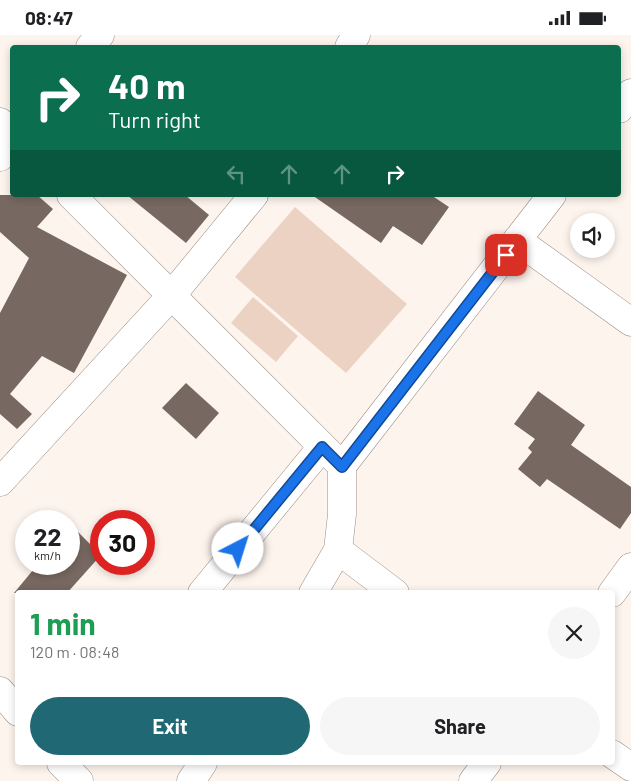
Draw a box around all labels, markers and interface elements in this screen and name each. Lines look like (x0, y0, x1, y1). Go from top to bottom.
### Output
text: 08:47 (25, 6, 73, 29)
text: 40 m (108, 64, 185, 106)
icon: right (25, 65, 90, 130)
text: Turn right (108, 106, 201, 132)
icon: left (222, 160, 250, 188)
icon: ahead (275, 160, 303, 188)
icon: ahead (328, 160, 356, 188)
icon: right (381, 160, 409, 188)
map controls (570, 213, 615, 258)
button: sound (570, 213, 615, 258)
pin (485, 234, 527, 276)
icon: arrive (492, 241, 520, 269)
speed limit sign: 30 (90, 510, 155, 575)
text: 22 (33, 521, 62, 551)
position arrow (211, 522, 263, 574)
text: km/h (34, 548, 61, 562)
text: 1 min (30, 605, 96, 641)
button: close (548, 607, 600, 659)
text: 120 m · 08:48 (30, 642, 119, 661)
button: Exit (30, 697, 310, 755)
button: Share (320, 697, 600, 755)

